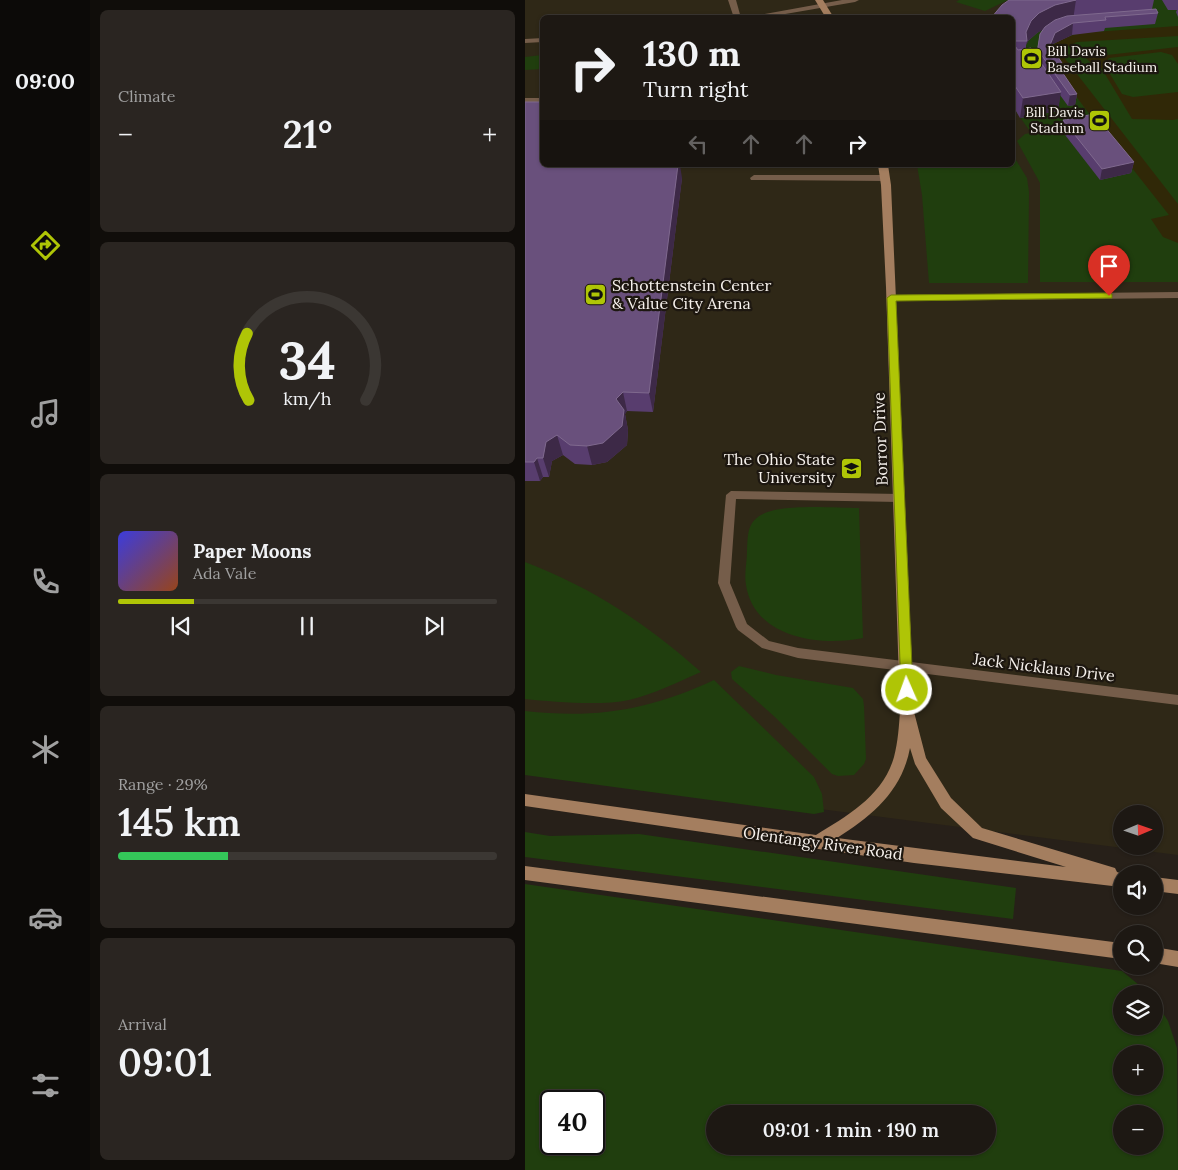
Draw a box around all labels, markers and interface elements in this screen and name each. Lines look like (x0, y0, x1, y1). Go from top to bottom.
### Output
text: 130 m (643, 31, 740, 76)
icon: right (560, 35, 625, 100)
place label: Bill Davis Baseball Stadium (1047, 42, 1158, 76)
sports icon: Bill Davis Baseball Stadium (1019, 47, 1043, 71)
text: 09:00 (15, 67, 75, 95)
text: Turn right (643, 75, 748, 103)
text: Climate (118, 86, 175, 106)
place label: Bill Davis Stadium (1025, 103, 1084, 137)
sports icon: Bill Davis Stadium (1088, 108, 1112, 132)
text: 21° (282, 110, 333, 158)
text: − (118, 117, 133, 153)
text: + (482, 117, 497, 153)
icon: left (684, 130, 712, 158)
icon: ahead (737, 130, 765, 158)
icon: ahead (790, 130, 818, 158)
icon: right (843, 130, 871, 158)
icon: directions (28, 228, 63, 263)
pin (1088, 245, 1130, 296)
icon: arrive (1095, 252, 1123, 280)
place label: Schottenstein Center & Value City Arena (612, 275, 771, 313)
sports icon: Schottenstein Center & Value City Arena (584, 282, 608, 306)
text: 34 (279, 327, 336, 393)
text: km/h (283, 387, 332, 410)
street label: Borror Drive (868, 392, 892, 486)
icon: music (28, 396, 63, 431)
place label: The Ohio State University (724, 449, 836, 487)
school or university icon: The Ohio State University (839, 456, 863, 480)
text: Paper Moons (193, 539, 312, 563)
text: Ada Vale (193, 563, 256, 583)
icon: phone (28, 564, 63, 599)
icon: previous (167, 612, 195, 640)
icon: pause (293, 612, 321, 640)
icon: next (420, 612, 448, 640)
street label: Jack Nicklaus Drive (971, 648, 1116, 686)
position arrow (880, 663, 932, 715)
icon: climate (28, 732, 63, 767)
text: Range · 29% (118, 774, 208, 794)
text: 145 km (118, 798, 241, 846)
north arrow (1113, 805, 1163, 855)
map controls (1113, 805, 1163, 1155)
street label: Olentangy River Road (742, 822, 904, 864)
button: sound (1113, 865, 1163, 915)
icon: car (28, 900, 63, 935)
button: search (1113, 925, 1163, 975)
button: layers (1113, 985, 1163, 1035)
text: Arrival (118, 1014, 167, 1034)
text: 09:01 (118, 1038, 212, 1086)
button: + (1113, 1045, 1163, 1095)
icon: filters (28, 1068, 63, 1103)
speed limit sign: 40 (540, 1090, 605, 1155)
button: − (1113, 1105, 1163, 1155)
text: 09:01 · 1 min · 190 m (763, 1118, 939, 1142)

